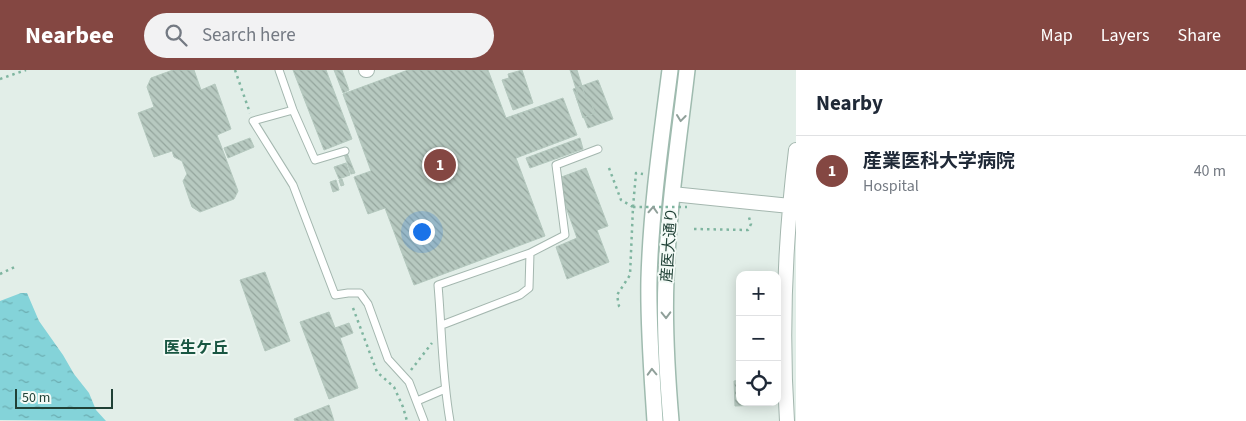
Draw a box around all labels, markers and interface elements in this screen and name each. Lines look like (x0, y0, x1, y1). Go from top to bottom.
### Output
search box (144, 13, 494, 58)
text: Nearbee (25, 18, 114, 53)
icon: search (162, 21, 190, 49)
text: Search here (202, 22, 296, 49)
text: Map (1041, 23, 1073, 48)
text: Layers (1101, 23, 1150, 48)
text: Share (1178, 23, 1221, 48)
text: Nearby (816, 88, 883, 118)
one-way arrow (676, 115, 687, 123)
pin: 1 (424, 146, 456, 184)
text: 産業医科大学病院 (863, 148, 1015, 175)
text: 1 (828, 160, 836, 182)
text: 40 m (1194, 160, 1226, 182)
text: Hospital (863, 175, 919, 197)
one-way arrow (648, 206, 659, 214)
street label: 産医大通り (656, 207, 683, 283)
your location (409, 219, 435, 245)
map controls (736, 271, 781, 406)
button: + (736, 271, 781, 316)
one-way arrow (661, 312, 671, 319)
button: − (736, 316, 781, 361)
district label: 医生ケ丘 (164, 337, 228, 359)
button: locate (736, 361, 781, 406)
one-way arrow (646, 368, 657, 376)
scale bar (15, 386, 112, 409)
text: 50 m (22, 388, 50, 408)

